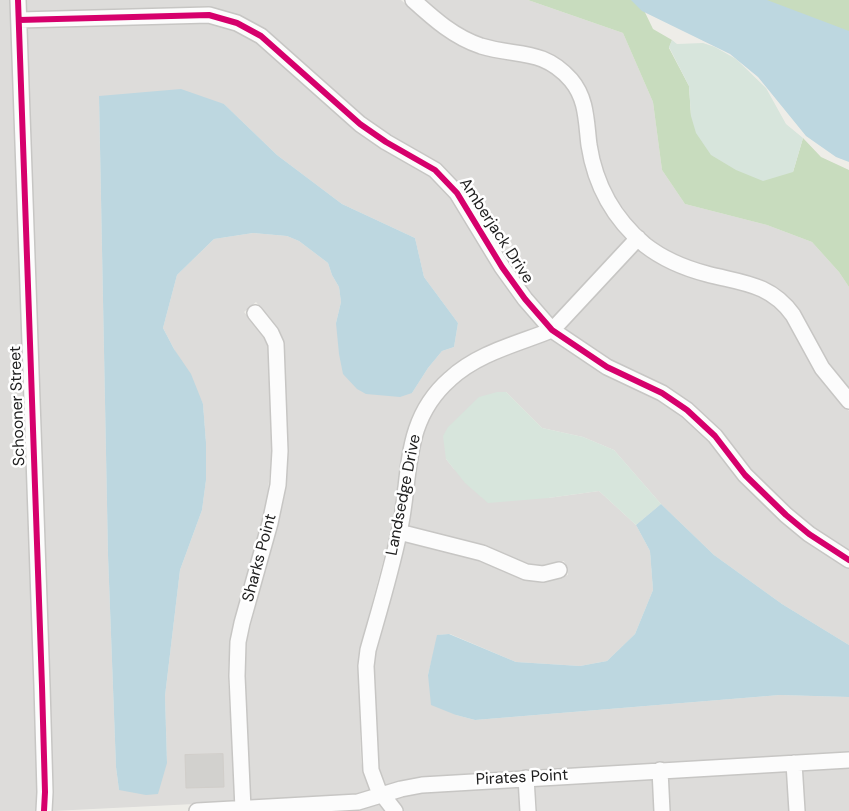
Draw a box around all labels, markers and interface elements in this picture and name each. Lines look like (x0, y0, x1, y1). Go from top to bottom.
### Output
street label: Amberjack Drive (455, 175, 537, 287)
street label: Schooner Street (6, 346, 30, 466)
street label: Landsedge Drive (383, 433, 425, 557)
street label: Sharks Point (239, 512, 281, 604)
street label: Pirates Point (475, 766, 569, 790)

